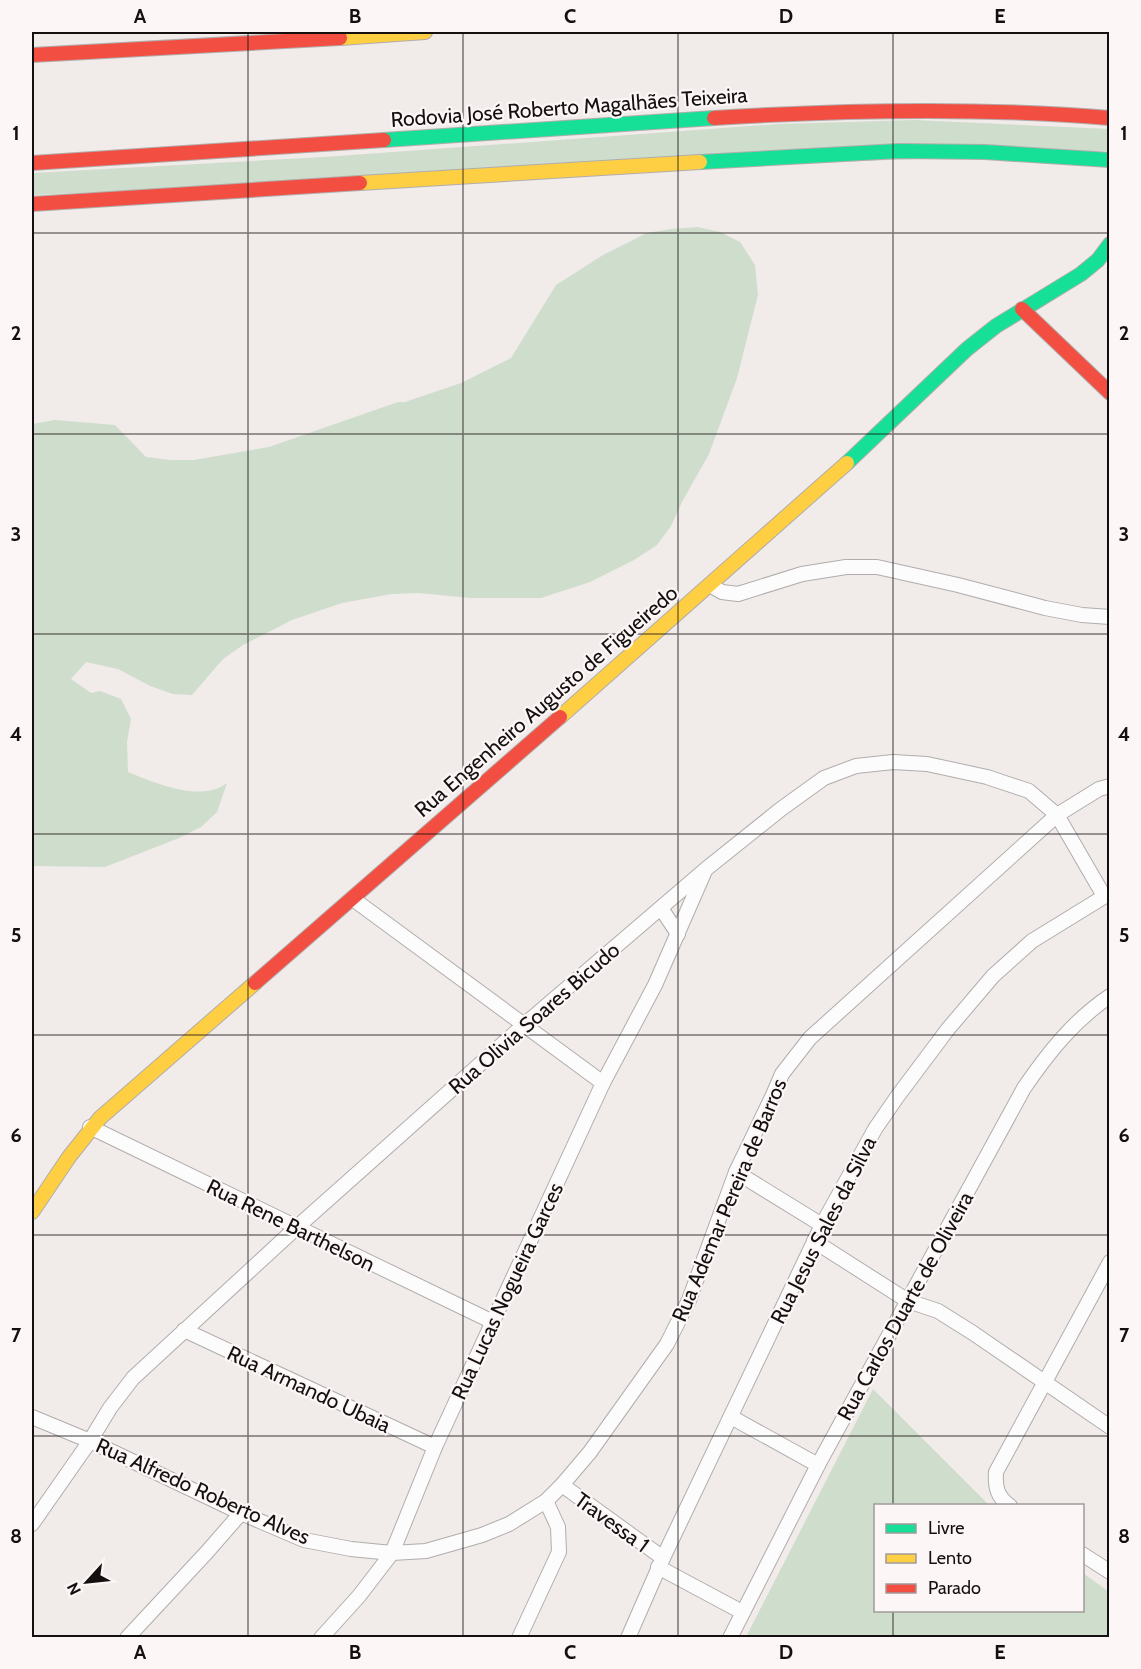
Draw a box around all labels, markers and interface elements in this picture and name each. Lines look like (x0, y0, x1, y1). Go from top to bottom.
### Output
text: A (134, 4, 147, 28)
text: B (349, 4, 361, 28)
text: C (564, 4, 576, 28)
text: D (779, 4, 793, 28)
text: E (994, 4, 1006, 28)
street label: Rodovia José Roberto Magalhães Teixeira (390, 82, 748, 132)
text: 1 (12, 121, 20, 145)
text: 1 (1120, 121, 1128, 145)
text: 2 (11, 321, 21, 345)
text: 2 (1119, 321, 1129, 345)
text: 3 (11, 522, 21, 546)
text: 3 (1119, 522, 1129, 546)
street label: Rua Engenheiro Augusto de Figueiredo (409, 580, 683, 822)
text: 4 (10, 722, 22, 746)
text: 4 (1118, 722, 1130, 746)
text: 5 (11, 923, 21, 947)
text: 5 (1119, 923, 1129, 947)
street label: Rua Olivia Soares Bicudo (443, 937, 625, 1099)
street label: Rua Ademar Pereira de Barros (666, 1074, 792, 1325)
text: 6 (10, 1123, 22, 1147)
text: 6 (1118, 1123, 1130, 1147)
street label: Rua Jesus Sales da Silva (765, 1132, 881, 1328)
street label: Rua Rene Barthelson (203, 1173, 379, 1277)
street label: Rua Lucas Nogueira Garces (446, 1178, 568, 1403)
street label: Rua Carlos Duarte de Oliveira (832, 1187, 978, 1425)
text: 7 (11, 1323, 22, 1347)
text: 7 (1119, 1323, 1130, 1347)
street label: Rua Armando Ubaia (223, 1340, 395, 1438)
street label: Rua Alfredo Roberto Alves (92, 1433, 314, 1550)
street label: Travessa 1 (570, 1487, 654, 1557)
legend (874, 1504, 1084, 1612)
text: Livre (928, 1517, 964, 1539)
text: 8 (10, 1524, 22, 1548)
text: 8 (1118, 1524, 1130, 1548)
text: Lento (928, 1547, 972, 1569)
north arrow (57, 1552, 117, 1612)
text: Parado (928, 1577, 981, 1599)
text: N (63, 1579, 85, 1598)
text: A (134, 1640, 147, 1664)
text: B (349, 1640, 361, 1664)
text: C (564, 1640, 576, 1664)
text: D (779, 1640, 793, 1664)
text: E (994, 1640, 1006, 1664)

